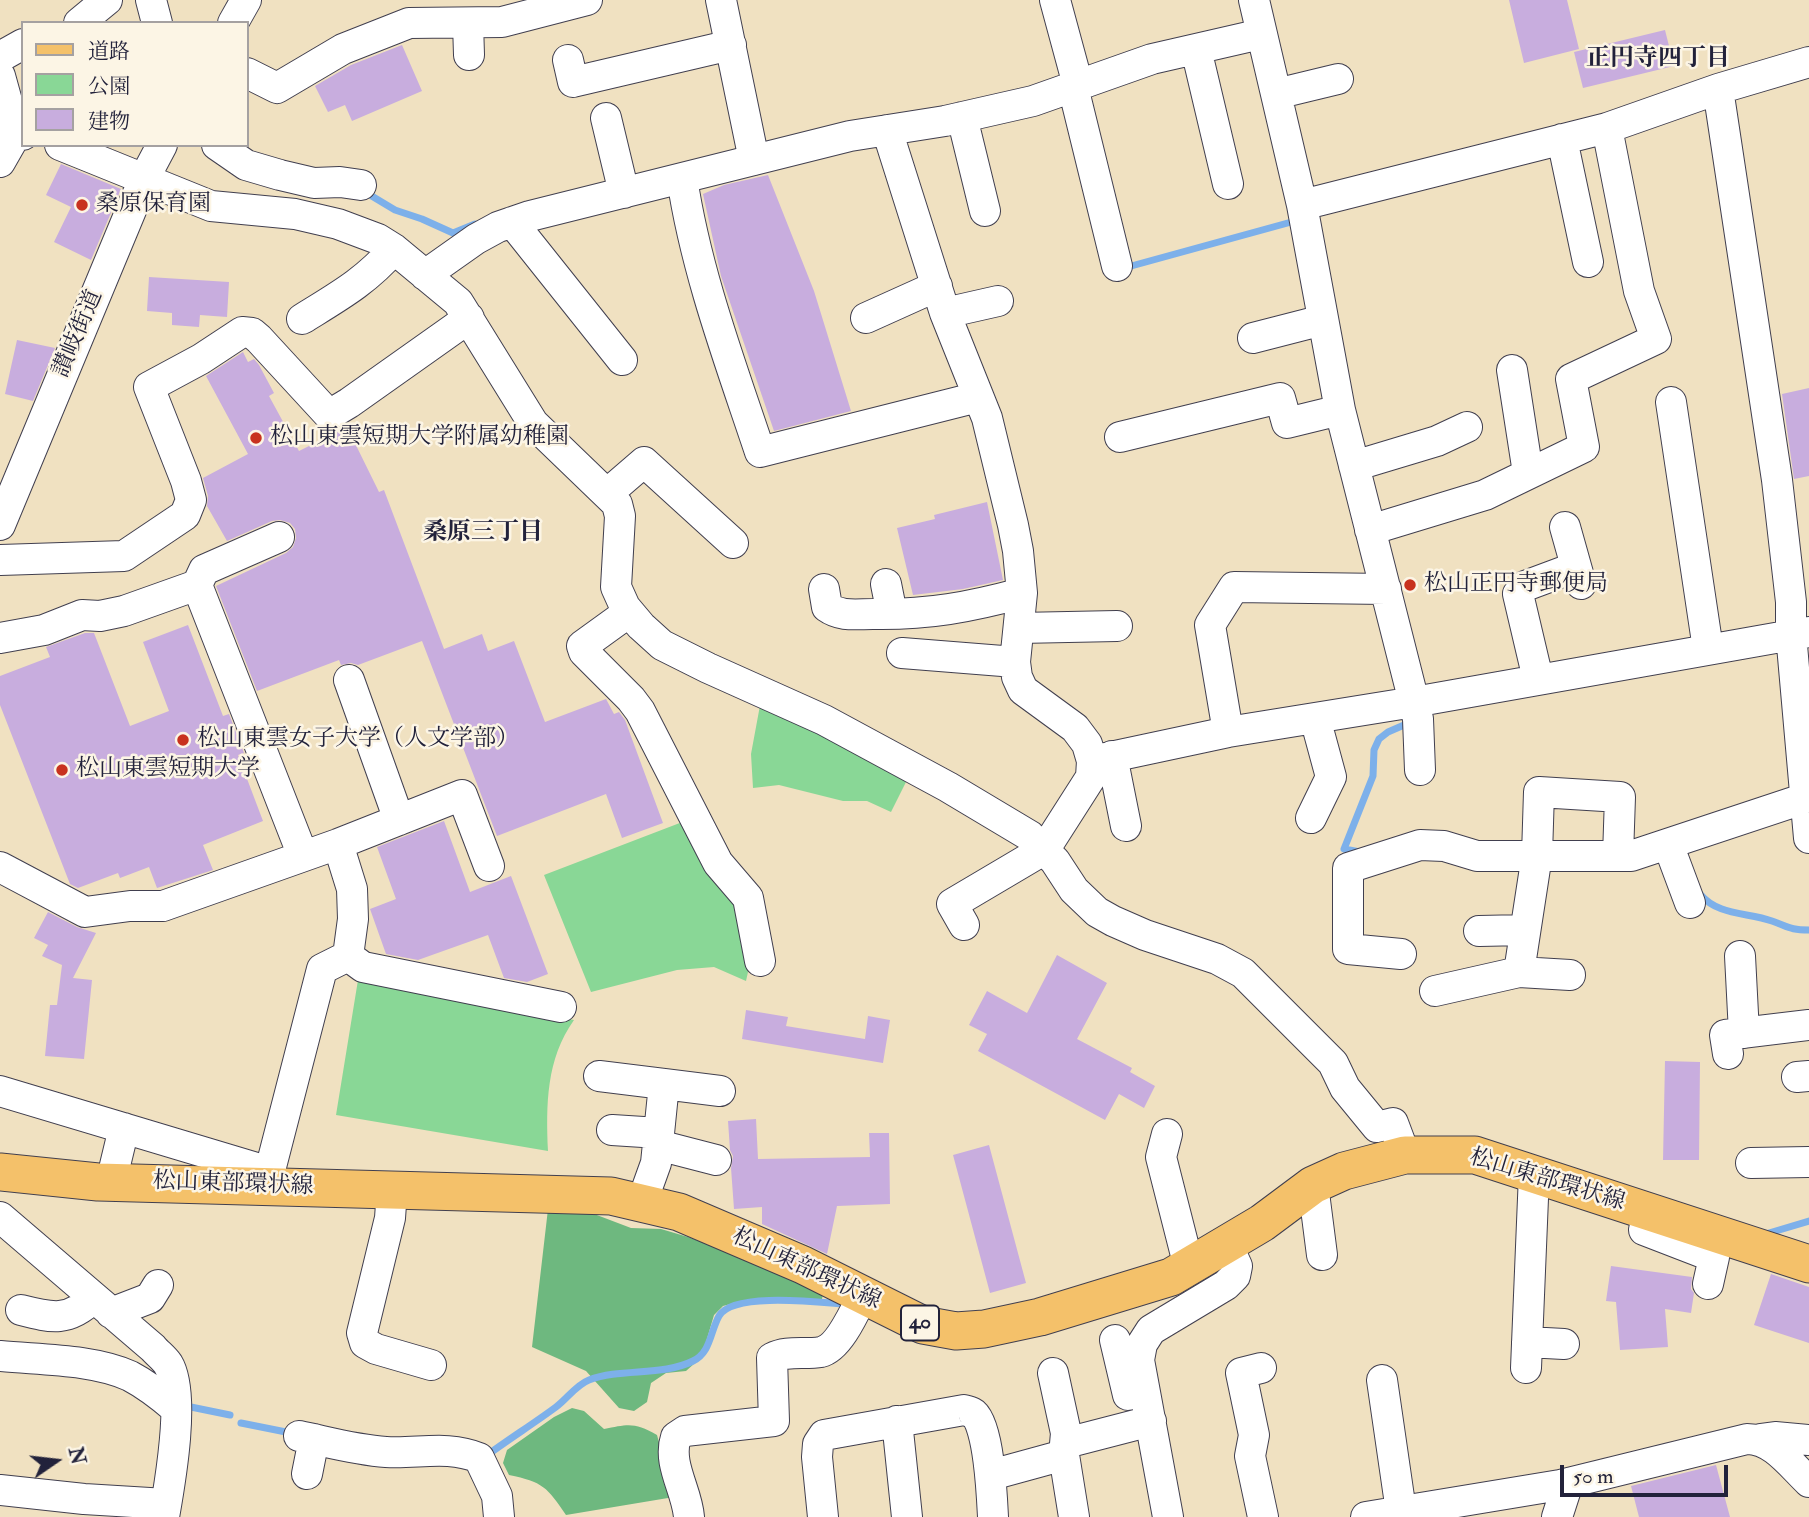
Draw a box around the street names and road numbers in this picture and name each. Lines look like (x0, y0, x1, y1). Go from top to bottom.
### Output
street label: 讃岐街道 (48, 286, 110, 382)
street label: 松山東部環状線 (1466, 1144, 1628, 1218)
street label: 松山東部環状線 (152, 1168, 314, 1202)
street label: 松山東部環状線 (727, 1223, 885, 1317)
road number: 40 (901, 1306, 939, 1340)

